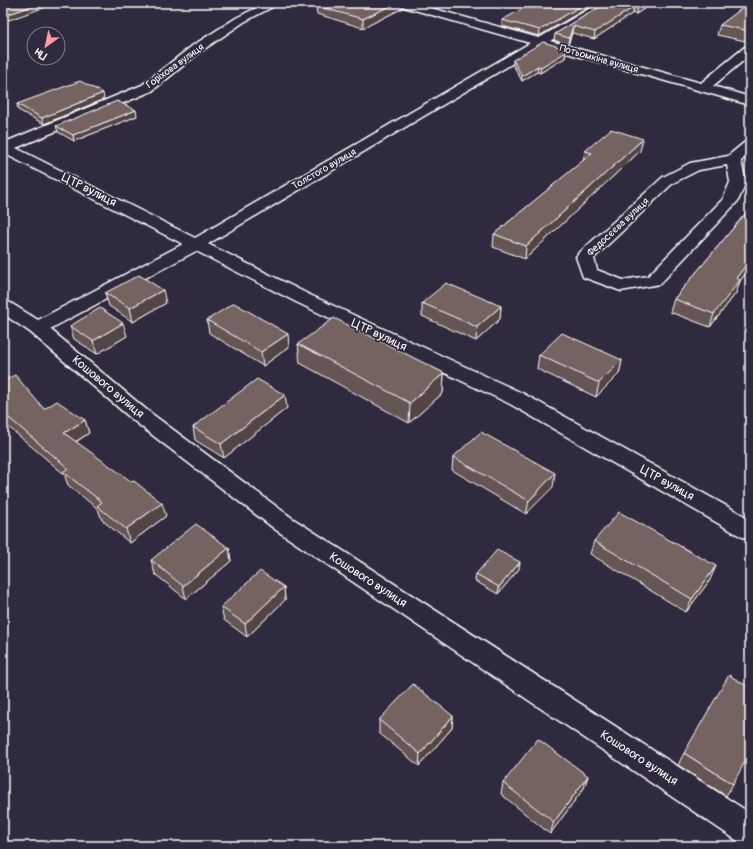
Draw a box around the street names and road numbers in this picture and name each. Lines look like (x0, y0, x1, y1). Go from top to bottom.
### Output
street label: Горіхова вулиця (144, 41, 207, 91)
street label: Потьомкіна вулиця (558, 42, 640, 76)
street label: Толстого вулиця (290, 146, 359, 192)
street label: ЦТР вулиця (59, 170, 119, 210)
street label: Федосєєва вулиця (584, 195, 652, 259)
street label: ЦТР вулиця (349, 316, 409, 355)
street label: Кошового вулиця (69, 352, 147, 422)
street label: ЦТР вулиця (637, 462, 697, 504)
street label: Кошового вулиця (326, 549, 410, 611)
street label: Кошового вулиця (597, 727, 681, 789)

